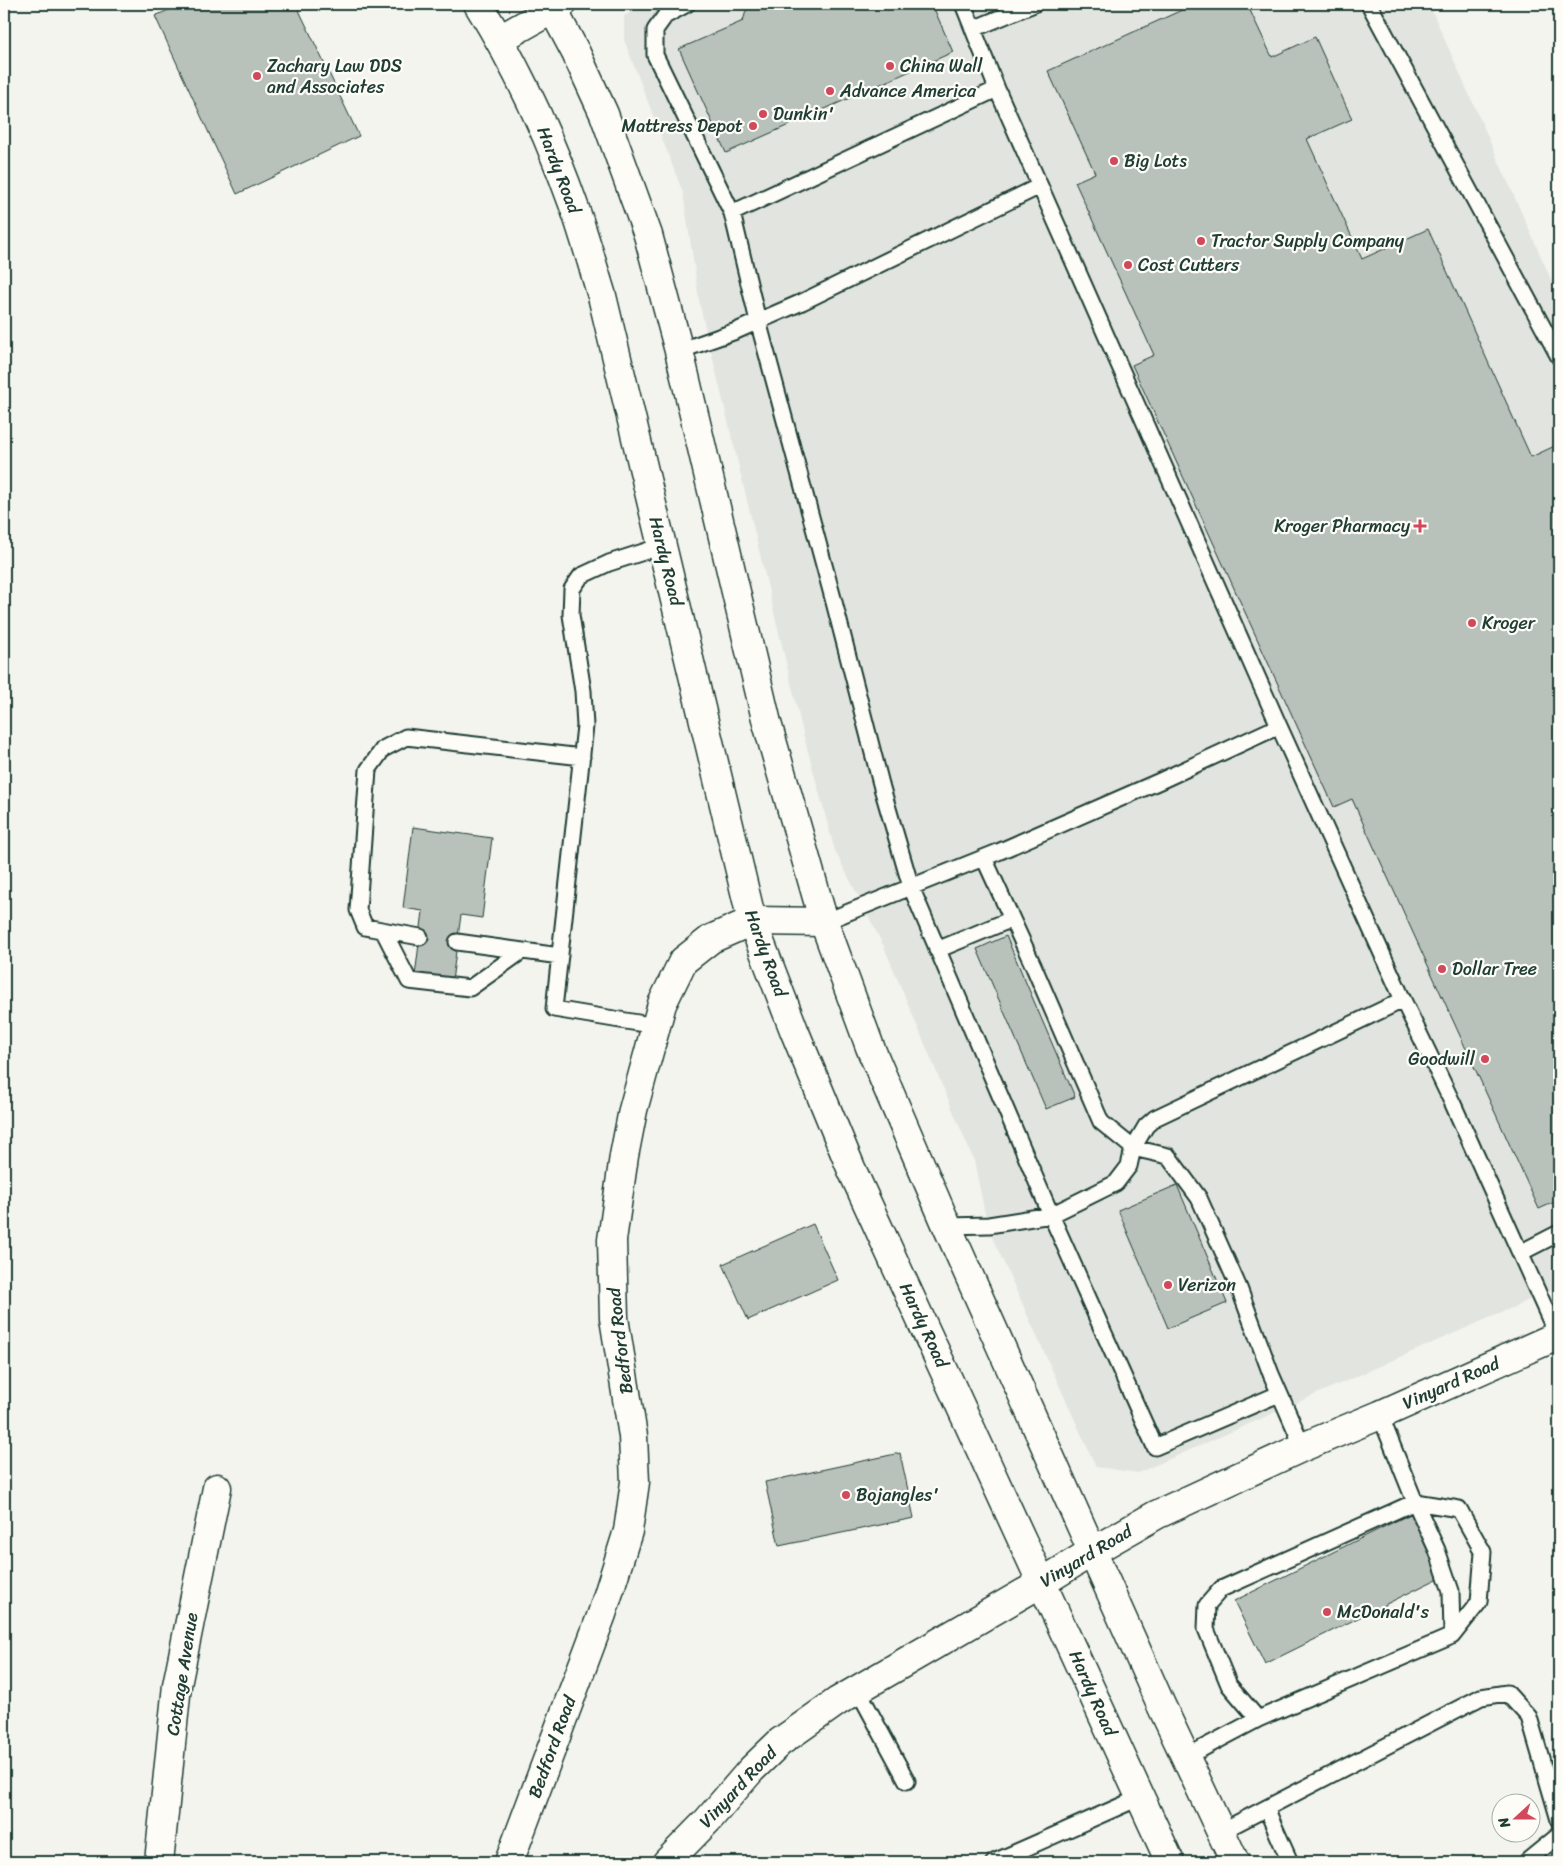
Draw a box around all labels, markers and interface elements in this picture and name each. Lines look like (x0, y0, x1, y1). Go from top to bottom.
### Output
place label: Zachary Law DDS and Associates (267, 50, 402, 103)
place label: China Wall (900, 50, 983, 82)
marker: China Wall (884, 60, 896, 72)
marker: Zachary Law DDS and Associates (251, 70, 263, 82)
place label: Advance America (839, 75, 977, 107)
marker: Advance America (824, 85, 836, 97)
place label: Dunkin' (773, 98, 834, 130)
marker: Dunkin' (757, 108, 769, 120)
place label: Mattress Depot (621, 110, 743, 142)
marker: Mattress Depot (747, 120, 759, 132)
street label: Hardy Road (528, 122, 591, 220)
place label: Big Lots (1124, 145, 1187, 177)
marker: Big Lots (1108, 155, 1120, 167)
place label: Tractor Supply Company (1211, 225, 1405, 257)
marker: Tractor Supply Company (1195, 235, 1207, 247)
place label: Cost Cutters (1138, 249, 1240, 281)
marker: Cost Cutters (1122, 259, 1134, 271)
place label: Kroger Pharmacy (1274, 510, 1411, 542)
street label: Hardy Road (639, 513, 693, 611)
marker: Kroger Pharmacy (1414, 520, 1426, 532)
place label: Kroger (1482, 607, 1537, 639)
marker: Kroger (1466, 617, 1478, 629)
street label: Hardy Road (735, 905, 797, 1003)
place label: Dollar Tree (1452, 953, 1537, 985)
marker: Dollar Tree (1436, 963, 1448, 975)
place label: Goodwill (1408, 1043, 1476, 1075)
marker: Goodwill (1479, 1053, 1491, 1065)
place label: Verizon (1178, 1269, 1236, 1301)
street label: Hardy Road (890, 1277, 958, 1374)
marker: Verizon (1162, 1279, 1174, 1291)
street label: Bedford Road (597, 1284, 642, 1396)
street label: Vinyard Road (1397, 1347, 1506, 1419)
place label: Bojangles' (856, 1479, 939, 1511)
marker: Bojangles' (840, 1489, 852, 1501)
street label: Vinyard Road (1033, 1515, 1140, 1596)
place label: McDonald's (1337, 1596, 1430, 1628)
marker: McDonald's (1321, 1606, 1333, 1618)
street label: Cottage Avenue (156, 1610, 208, 1738)
street label: Hardy Road (1060, 1645, 1127, 1743)
street label: Bedford Road (519, 1690, 586, 1803)
street label: Vinyard Road (691, 1737, 786, 1836)
north arrow (1490, 1794, 1540, 1844)
text: N (1491, 1813, 1518, 1832)

